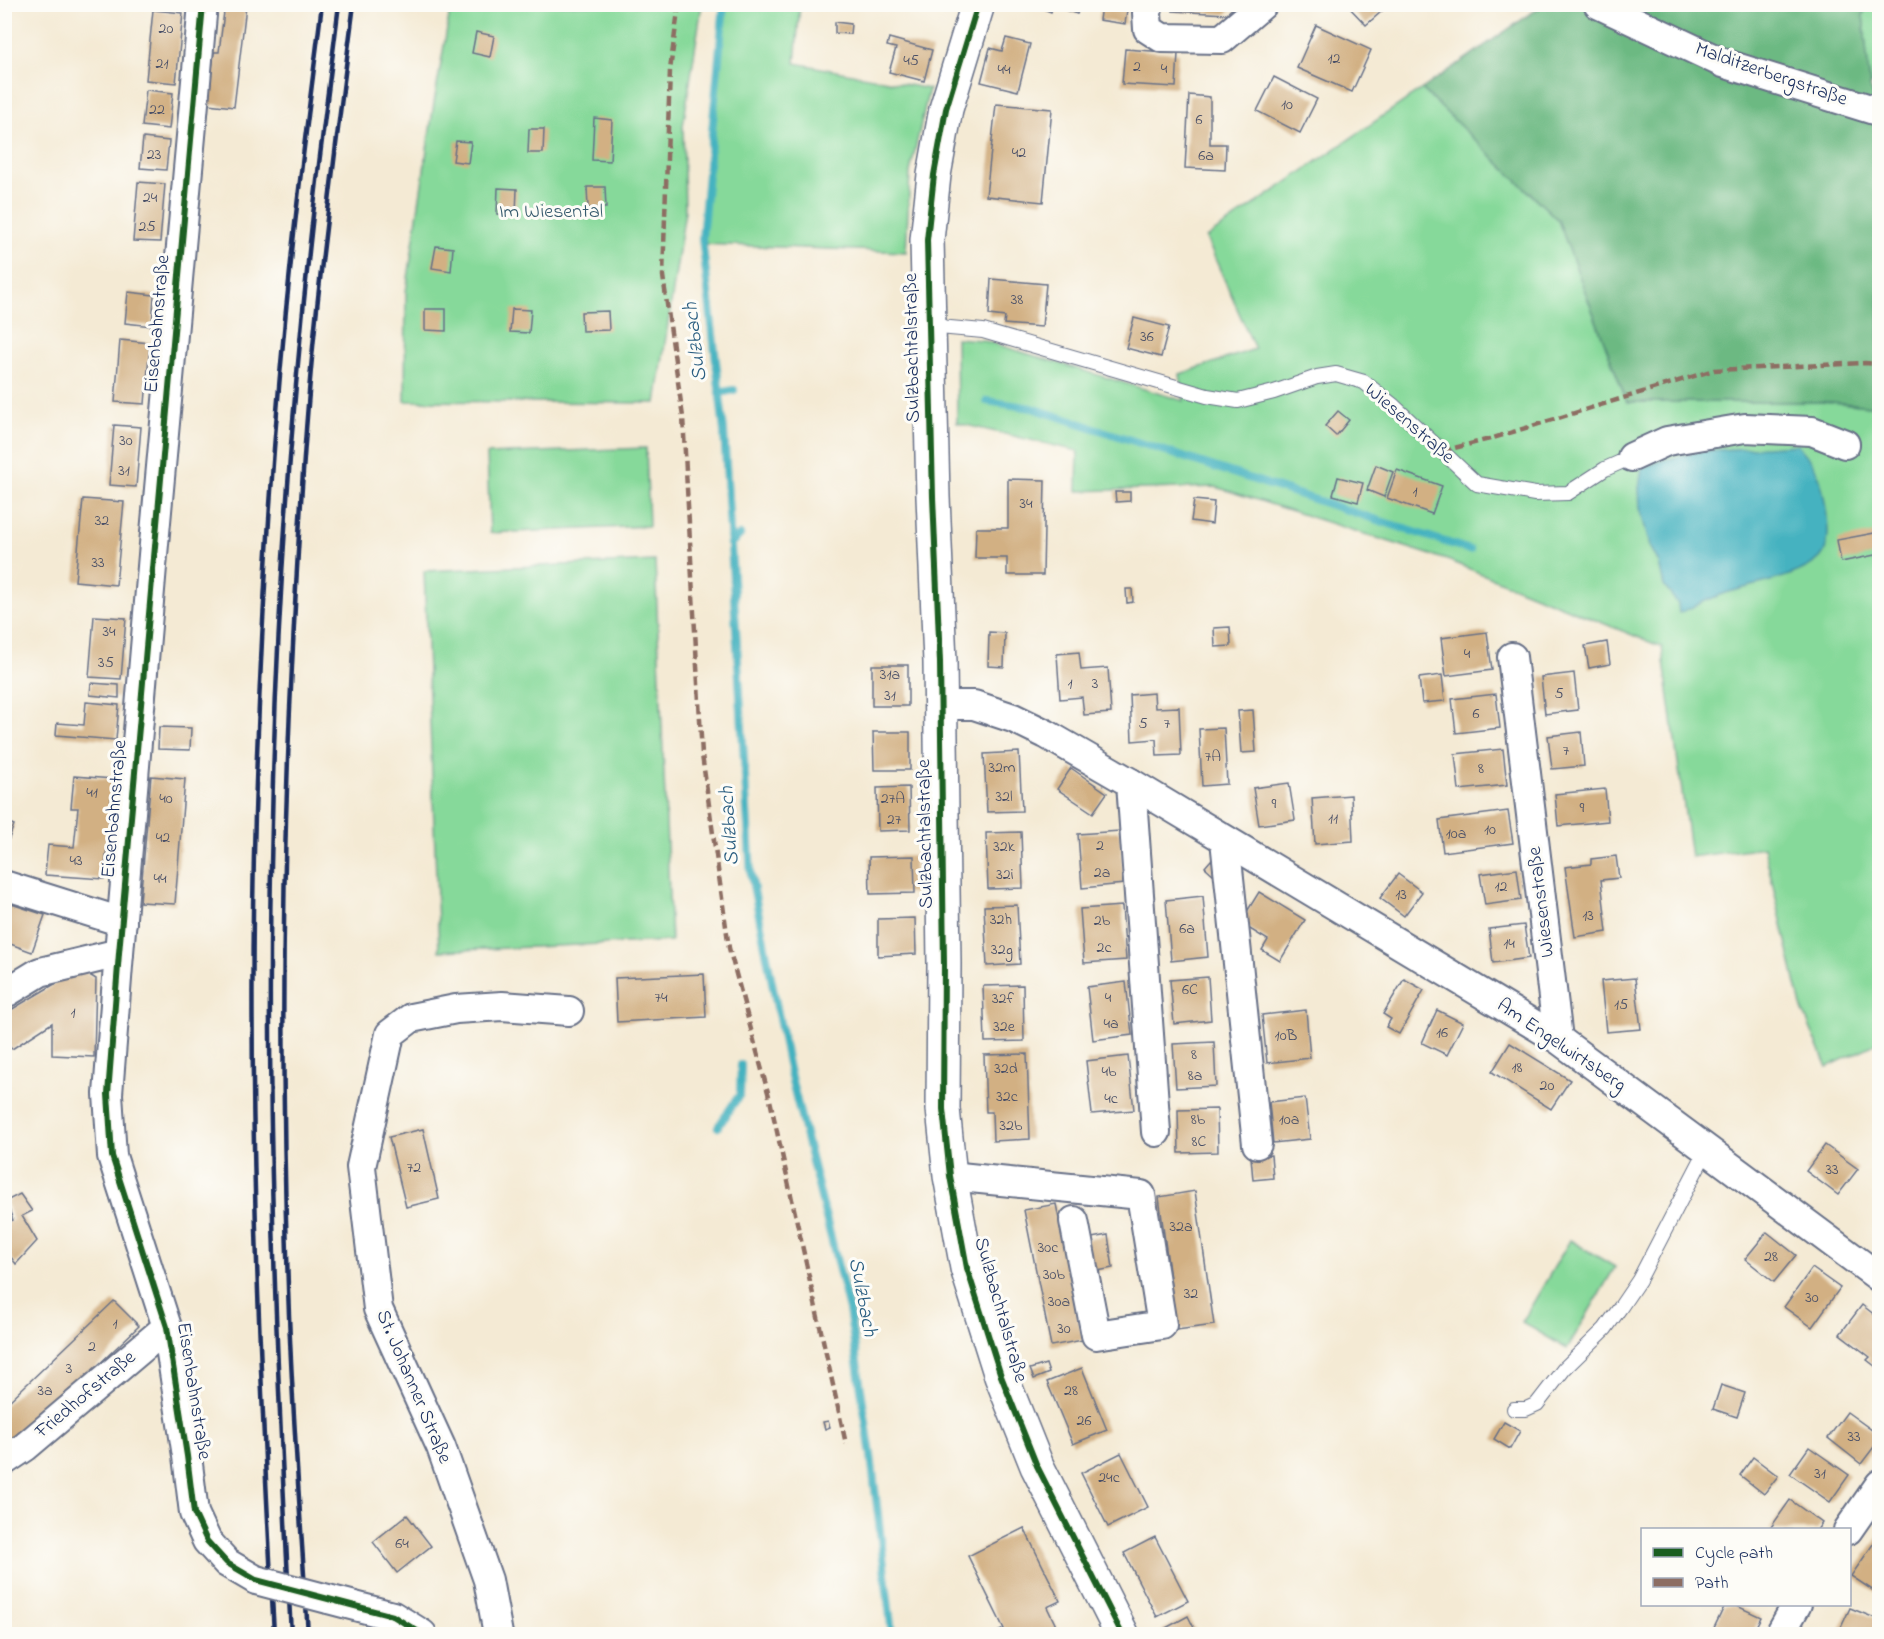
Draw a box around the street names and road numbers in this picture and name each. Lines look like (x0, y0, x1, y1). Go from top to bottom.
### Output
street label: Malditzerbergstraße (1691, 35, 1851, 116)
street label: Eisenbahnstraße (138, 254, 178, 394)
street label: Sulzbachtalstraße (897, 273, 929, 423)
street label: Wiesenstraße (1357, 377, 1461, 472)
street label: Eisenbahnstraße (95, 739, 135, 879)
street label: Sulzbachtalstraße (910, 759, 942, 909)
street label: Wiesenstraße (1521, 845, 1563, 959)
street label: Am Engelwirtsberg (1490, 992, 1632, 1101)
street label: Sulzbachtalstraße (965, 1234, 1035, 1386)
street label: St. Johanner Straße (368, 1306, 458, 1468)
street label: Eisenbahnstraße (168, 1320, 218, 1462)
street label: Friedhofstraße (28, 1344, 143, 1447)

